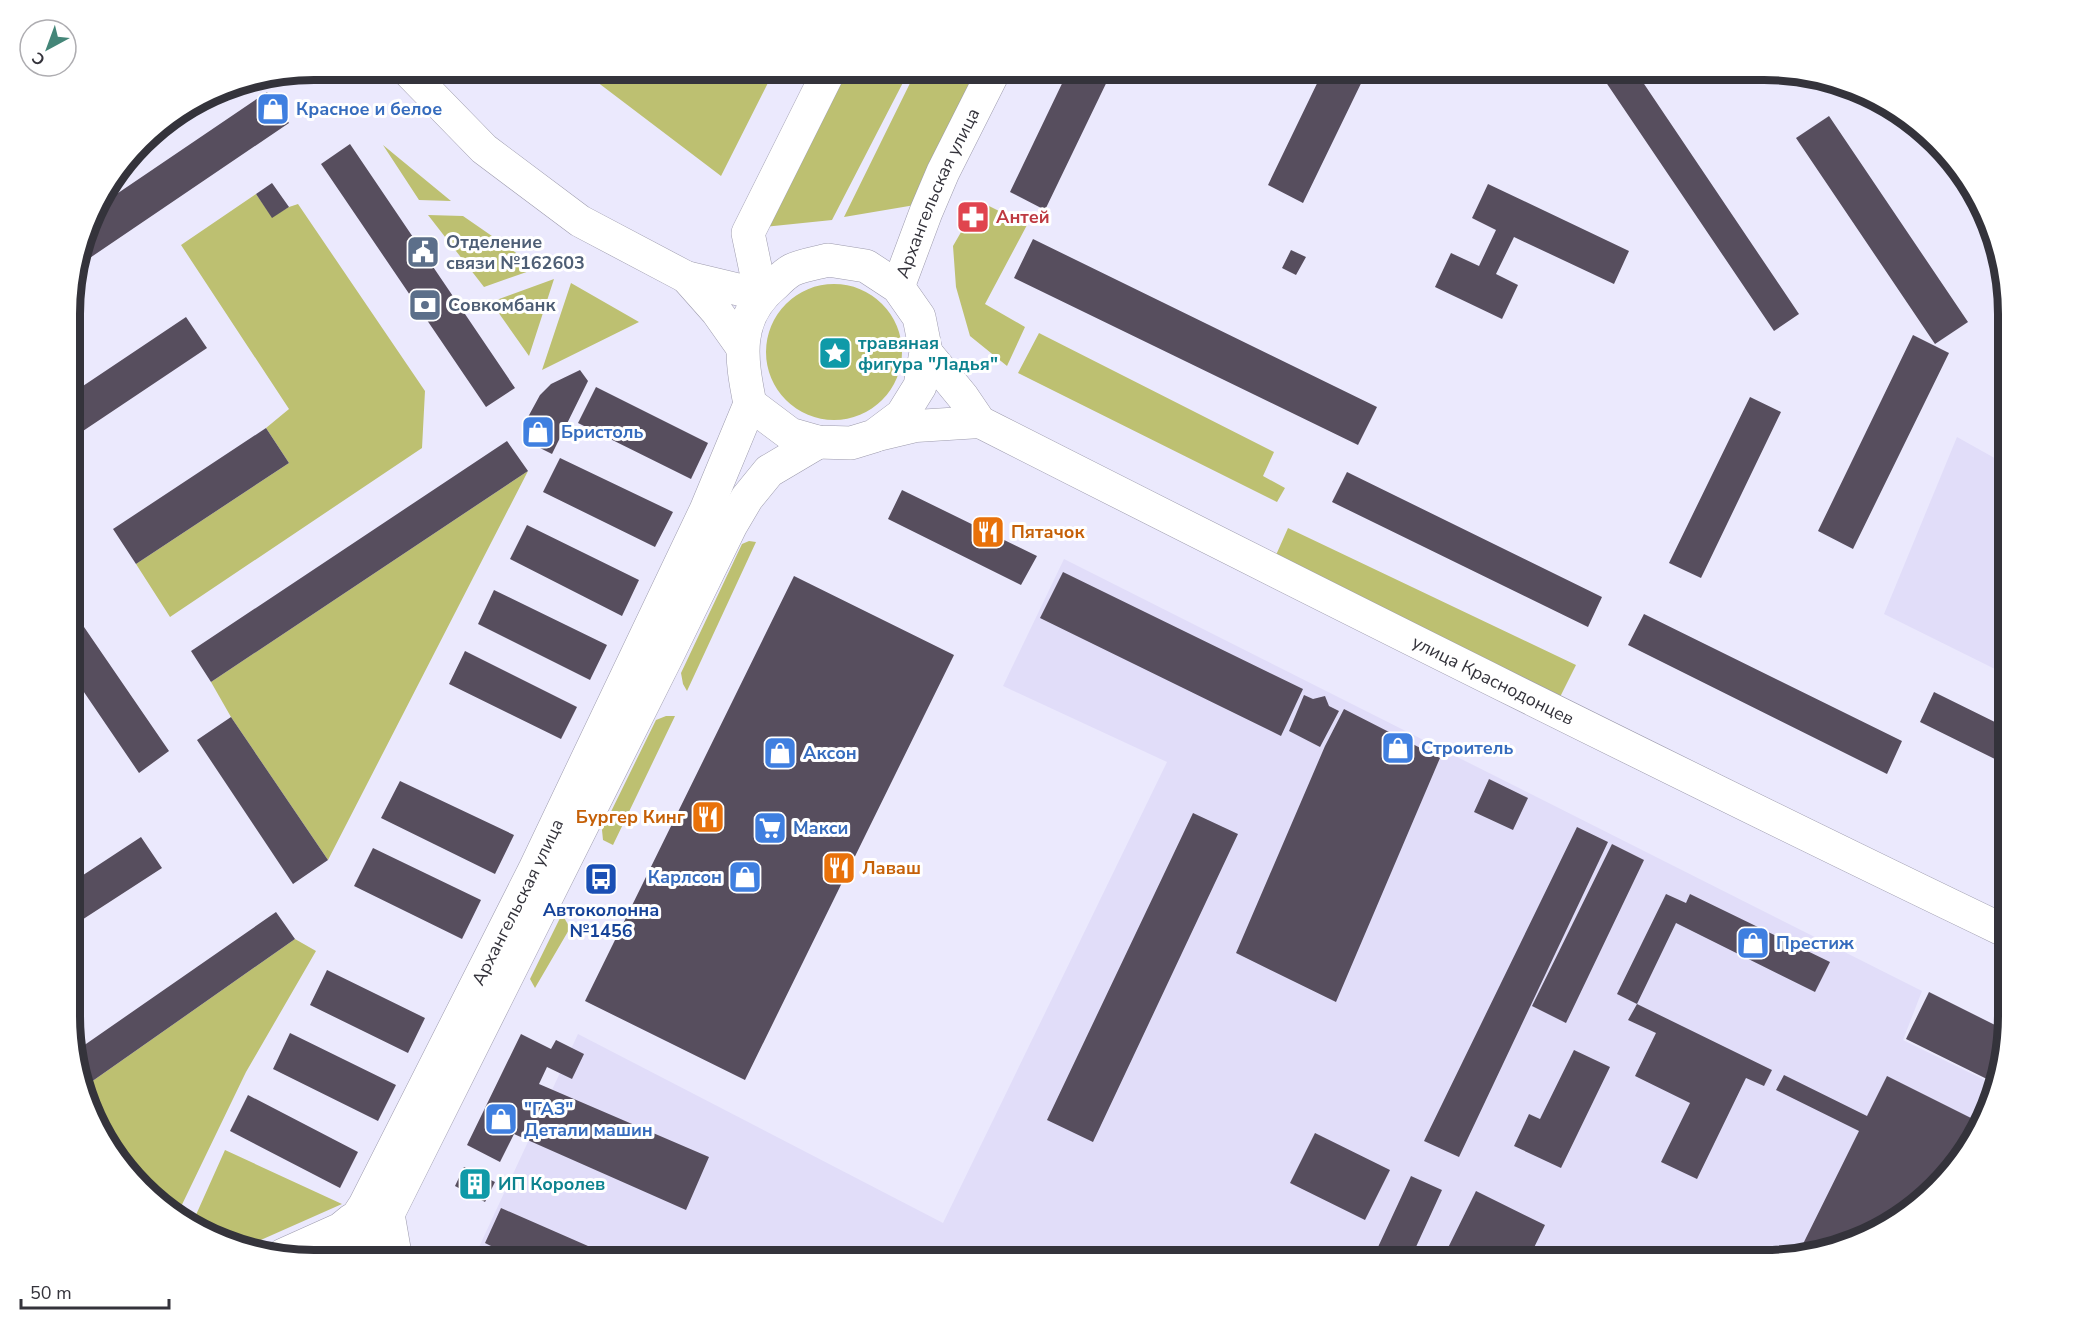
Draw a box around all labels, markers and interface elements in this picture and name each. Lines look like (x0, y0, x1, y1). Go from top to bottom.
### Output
north arrow (18, 18, 78, 78)
text: С (27, 47, 50, 70)
shop icon: Красное и белое (255, 91, 291, 127)
place label: Красное и белое (296, 97, 442, 121)
street label: Архангельская улица (890, 104, 985, 282)
pharmacy icon: Антей (955, 199, 991, 235)
place label: Антей (996, 205, 1050, 229)
place label: Отделение связи №162603 (446, 230, 585, 275)
public building icon: Отделение связи №162603 (405, 234, 441, 270)
bank icon: Совкомбанк (407, 287, 443, 323)
place label: Совкомбанк (448, 293, 557, 317)
place label: травяная фигура "Ладья" (858, 331, 998, 376)
place icon: травяная фигура "Ладья" (817, 335, 853, 371)
shop icon: Бристоль (520, 414, 556, 450)
place label: Бристоль (561, 420, 643, 444)
restaurant icon: Пятачок (970, 514, 1006, 550)
place label: Пятачок (1011, 520, 1085, 544)
street label: улица Краснодонцев (1408, 630, 1578, 731)
shop icon: Строитель (1380, 730, 1416, 766)
shop icon: Аксон (762, 735, 798, 771)
place label: Строитель (1421, 736, 1513, 760)
place label: Аксон (803, 741, 857, 765)
restaurant icon: Бургер Кинг (690, 799, 726, 835)
place label: Бургер Кинг (576, 805, 685, 829)
supermarket icon: Макси (752, 810, 788, 846)
street label: Архангельская улица (466, 815, 569, 989)
place label: Макси (793, 816, 848, 840)
restaurant icon: Лаваш (821, 850, 857, 886)
place label: Лаваш (862, 856, 921, 880)
shop icon: Карлсон (727, 859, 763, 895)
bus stop icon: Автоколонна №1456 (583, 861, 619, 897)
place label: Карлсон (648, 865, 722, 889)
place label: Автоколонна №1456 (543, 898, 659, 943)
shop icon: Престиж (1735, 925, 1771, 961)
place label: Престиж (1776, 931, 1854, 955)
place label: "ГАЗ" Детали машин (524, 1097, 653, 1142)
shop icon: "ГАЗ" Детали машин (483, 1101, 519, 1137)
building icon: ИП Королев (457, 1166, 493, 1202)
place label: ИП Королев (498, 1172, 605, 1196)
scale bar (21, 1272, 170, 1310)
text: 50 m (30, 1281, 72, 1305)

